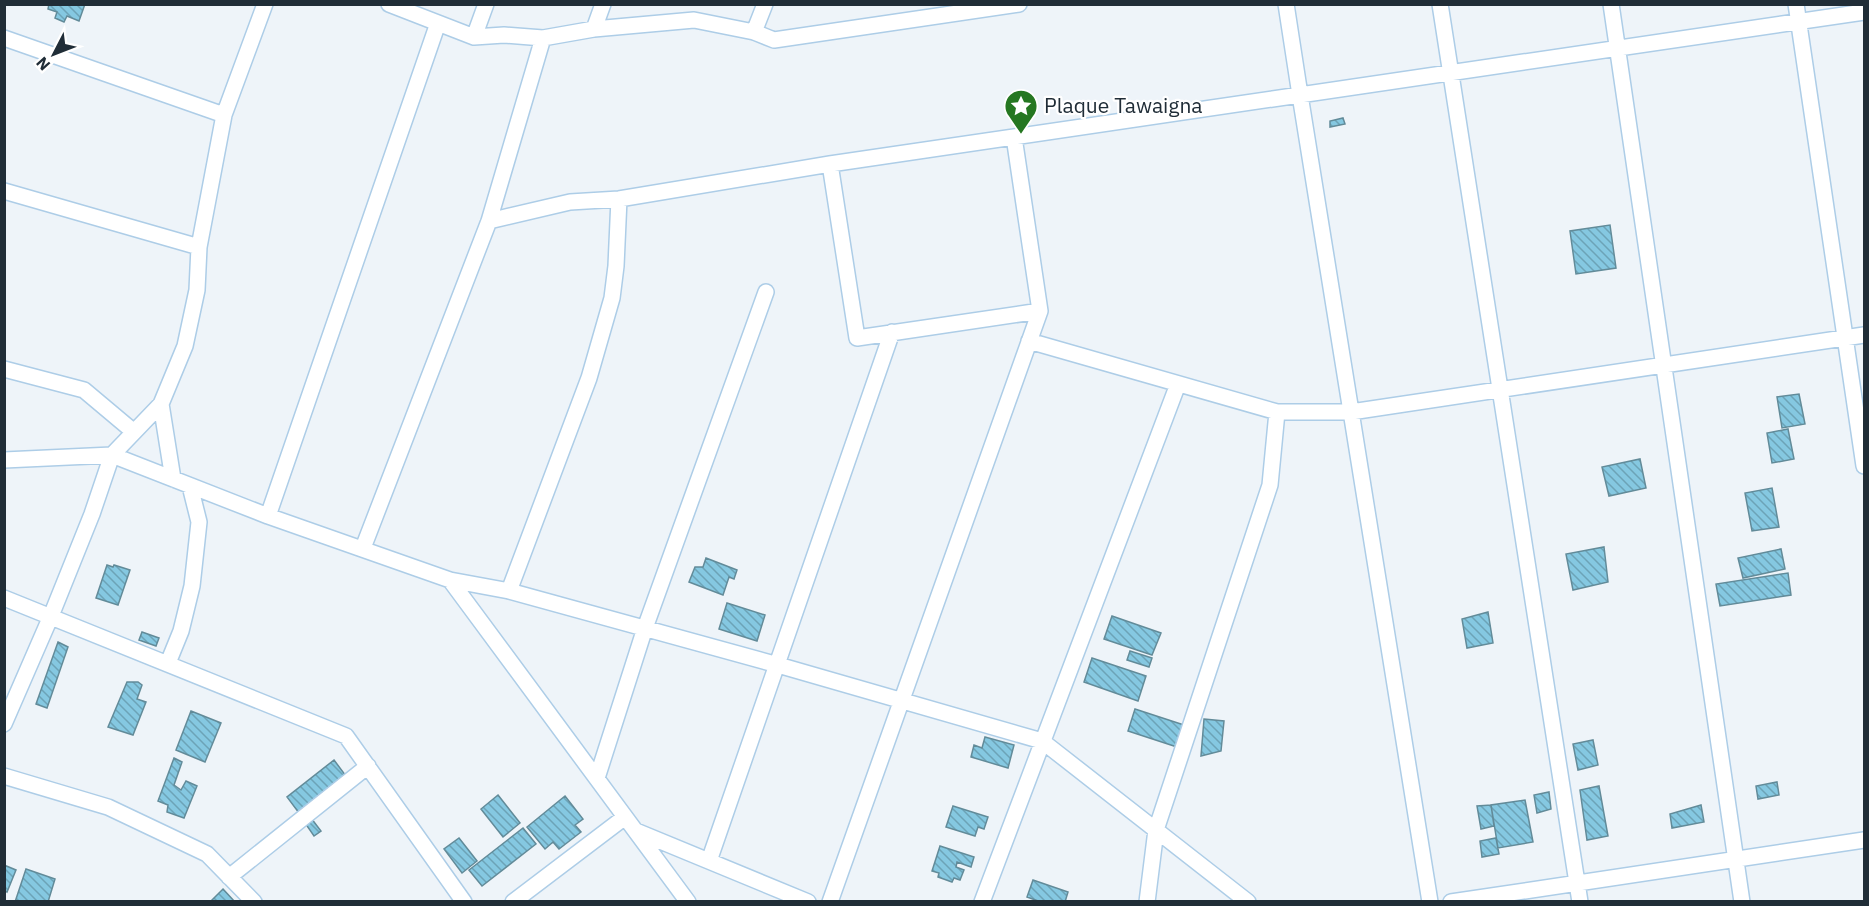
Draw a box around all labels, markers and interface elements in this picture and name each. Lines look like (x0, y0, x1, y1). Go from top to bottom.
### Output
north arrow (24, 24, 84, 84)
text: N (32, 53, 54, 75)
place icon: Plaque Tawaigna (1003, 88, 1039, 135)
place label: Plaque Tawaigna (1044, 91, 1203, 119)

